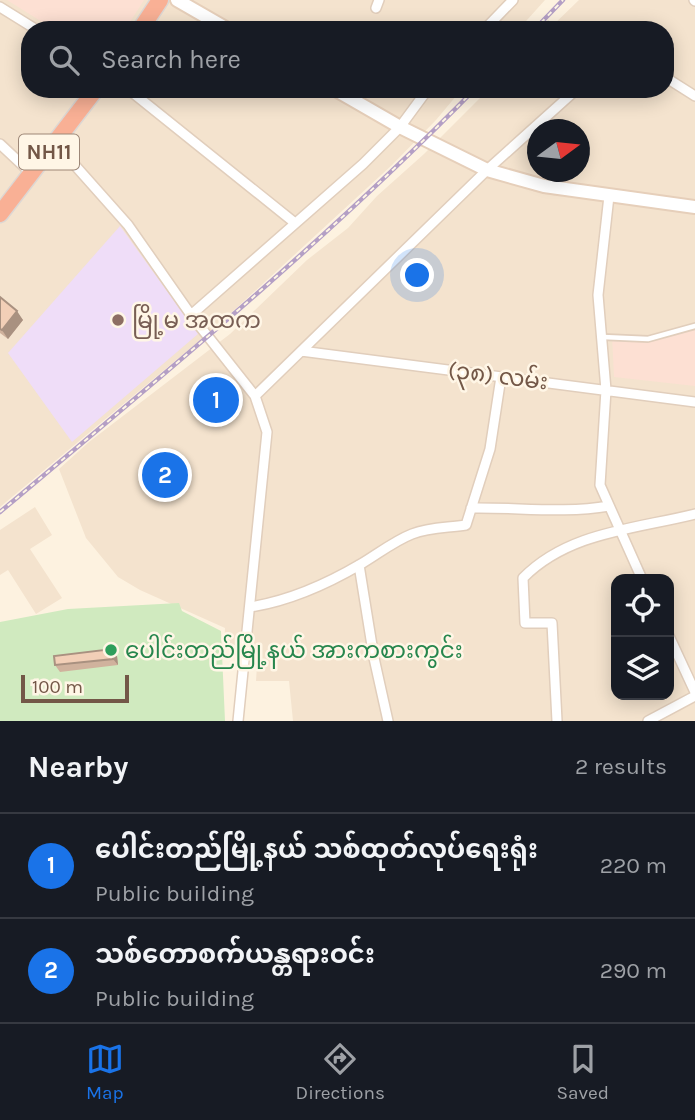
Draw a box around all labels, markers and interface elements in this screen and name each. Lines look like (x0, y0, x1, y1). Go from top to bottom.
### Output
search box (21, 21, 674, 98)
icon: search (45, 41, 83, 79)
text: Search here (101, 44, 241, 75)
north arrow (527, 119, 590, 182)
road number: NH11 (19, 134, 79, 170)
your location (400, 258, 434, 292)
place label: မြို့မ အထက (132, 304, 261, 339)
marker: မြို့မ အထက (110, 312, 126, 328)
street label: (၃၈) လမ်း (446, 354, 550, 400)
pin: 1 (193, 374, 239, 426)
pin: 2 (142, 449, 188, 501)
map controls (611, 574, 674, 700)
button: locate (611, 574, 674, 637)
place label: ‌ပေါင်းတည်မြို့နယ် အားကစားကွင်း (125, 634, 463, 669)
button: layers (611, 637, 674, 700)
marker: ‌ပေါင်းတည်မြို့နယ် အားကစားကွင်း (103, 642, 119, 658)
scale bar (21, 672, 130, 704)
text: 100 m (32, 676, 83, 698)
text: Nearby (28, 749, 128, 785)
text: 2 results (575, 753, 667, 780)
text: ပေါင်းတည်မြို့နယ် သစ်ထုတ်လုပ်ရေးရုံး (95, 834, 538, 865)
text: 1 (47, 852, 55, 879)
text: 220 m (600, 852, 667, 879)
text: Public building (95, 880, 254, 907)
text: သစ်တောစက်ယန္တရားဝင်း (95, 939, 375, 970)
text: 2 (44, 957, 58, 984)
text: 290 m (600, 957, 667, 984)
text: Public building (95, 985, 254, 1012)
tab: Map (86, 1040, 124, 1104)
tab: Directions (296, 1040, 385, 1104)
tab: Saved (557, 1040, 609, 1104)

